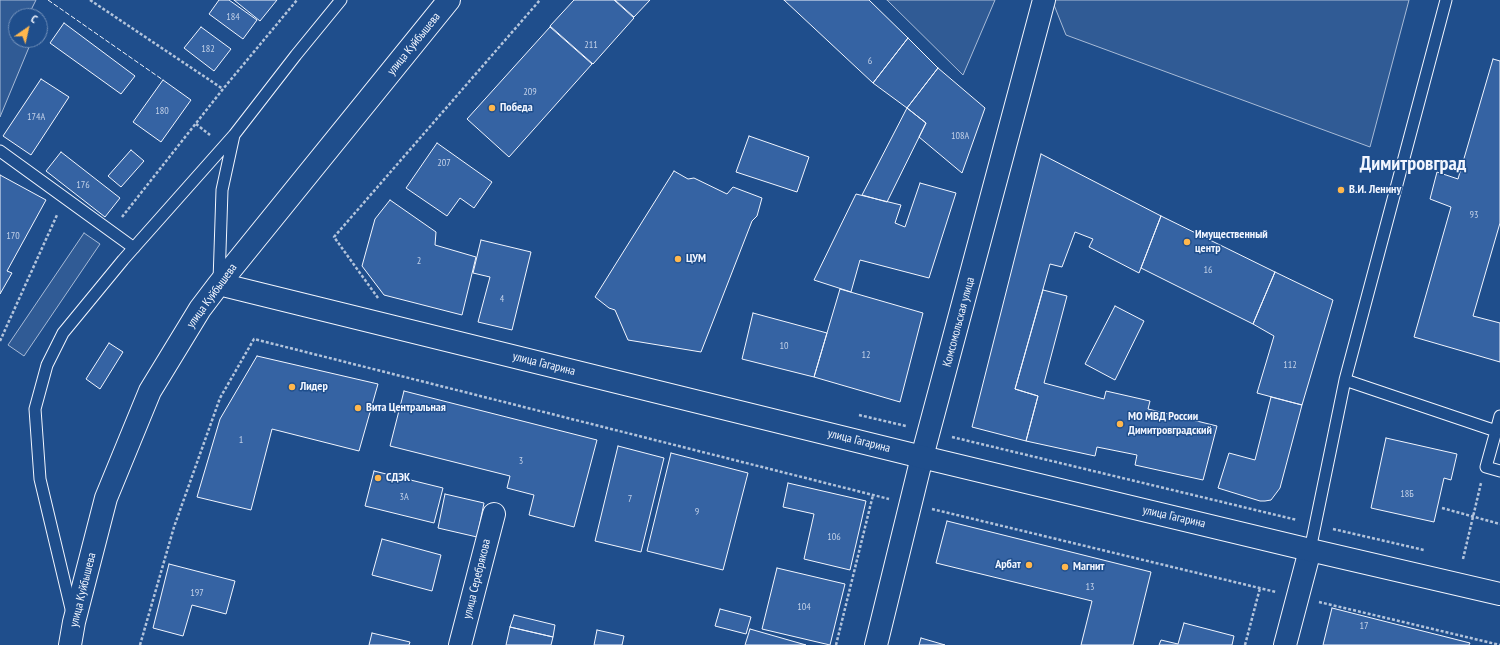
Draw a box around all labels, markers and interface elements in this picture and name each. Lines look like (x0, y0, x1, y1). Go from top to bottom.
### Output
north arrow (8, 8, 48, 48)
street label: улица Куйбышева (384, 10, 444, 78)
house number: 184 (226, 11, 240, 23)
text: С (28, 12, 40, 26)
house number: 211 (584, 39, 598, 51)
house number: 182 (201, 43, 215, 55)
house number: 6 (868, 55, 872, 67)
house number: 209 (523, 86, 537, 98)
place label: Победа (500, 101, 533, 115)
marker: Победа (487, 103, 497, 113)
house number: 180 (155, 105, 169, 117)
house number: 174А (27, 111, 45, 123)
house number: 108А (951, 130, 969, 142)
district label: Димитровград (1360, 152, 1466, 176)
house number: 207 (437, 157, 451, 169)
house number: 176 (76, 179, 90, 191)
place label: В.И. Ленину (1349, 183, 1401, 197)
marker: В.И. Ленину (1336, 185, 1346, 195)
house number: 93 (1470, 209, 1478, 221)
place label: Имущественный центр (1195, 228, 1268, 256)
house number: 170 (6, 230, 20, 242)
marker: Имущественный центр (1182, 237, 1192, 247)
place label: ЦУМ (686, 252, 706, 266)
marker: ЦУМ (673, 254, 683, 264)
house number: 2 (417, 255, 421, 267)
street label: улица Куйбышева (184, 261, 240, 331)
house number: 16 (1204, 264, 1212, 276)
street label: Комсомольская улица (940, 276, 978, 368)
house number: 4 (500, 293, 504, 305)
house number: 10 (780, 340, 788, 352)
street label: улица Гагарина (511, 349, 577, 379)
house number: 12 (862, 349, 870, 361)
house number: 112 (1283, 359, 1297, 371)
place label: Лидер (300, 380, 328, 394)
marker: Лидер (287, 382, 297, 392)
place label: Вита Центральная (366, 401, 446, 415)
marker: Вита Центральная (353, 403, 363, 413)
place label: МО МВД России Димитровградский (1128, 410, 1212, 438)
marker: МО МВД России Димитровградский (1115, 419, 1125, 429)
street label: улица Гагарина (826, 426, 892, 456)
house number: 1 (239, 434, 243, 446)
house number: 3 (519, 455, 523, 467)
place label: СДЭК (386, 471, 410, 485)
marker: СДЭК (373, 473, 383, 483)
house number: 18Б (1400, 488, 1414, 500)
house number: 3А (399, 491, 409, 503)
house number: 7 (628, 493, 632, 505)
street label: улица Гагарина (1141, 503, 1207, 531)
house number: 9 (695, 506, 699, 518)
house number: 106 (827, 531, 841, 543)
street label: улица Серебрякова (460, 538, 494, 620)
street label: улица Куйбышева (67, 551, 99, 629)
place label: Арбат (995, 558, 1021, 572)
marker: Арбат (1024, 560, 1034, 570)
place label: Магнит (1073, 560, 1104, 574)
marker: Магнит (1060, 562, 1070, 572)
house number: 13 (1086, 581, 1094, 593)
house number: 197 (190, 587, 204, 599)
house number: 104 (797, 601, 811, 613)
house number: 17 (1360, 620, 1368, 632)

